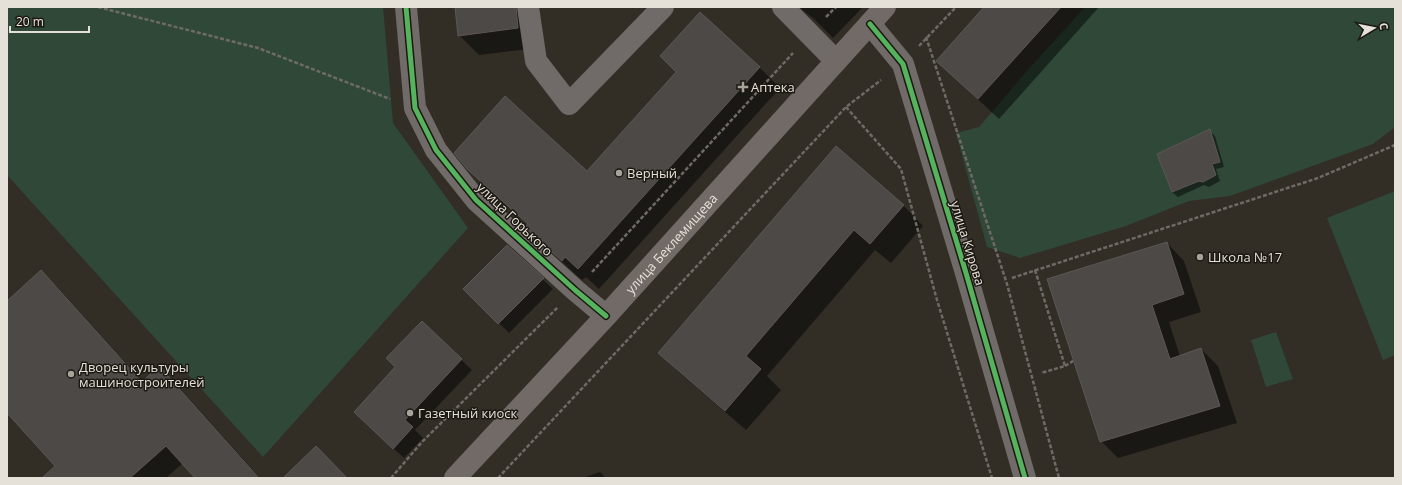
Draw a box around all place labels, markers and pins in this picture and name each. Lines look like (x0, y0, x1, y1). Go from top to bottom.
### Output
place label: Аптека (751, 78, 795, 96)
marker: Аптека (738, 82, 748, 92)
place label: Верный (627, 164, 677, 182)
marker: Верный (614, 168, 624, 178)
place label: Школа №17 (1208, 248, 1282, 266)
marker: Школа №17 (1195, 252, 1205, 262)
place label: Дворец культуры машиностроителей (79, 358, 204, 391)
marker: Дворец культуры машиностроителей (66, 369, 76, 379)
place label: Газетный киоск (418, 404, 518, 422)
marker: Газетный киоск (405, 408, 415, 418)

